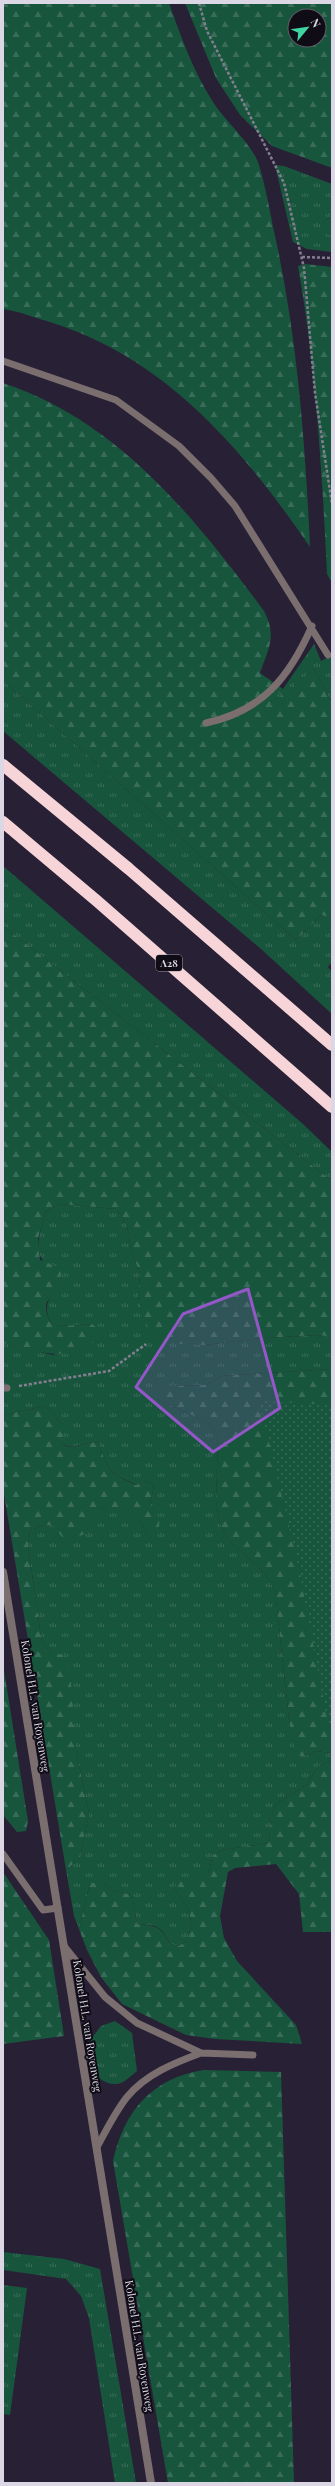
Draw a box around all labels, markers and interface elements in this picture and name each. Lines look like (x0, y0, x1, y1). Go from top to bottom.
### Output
north arrow (287, 8, 327, 48)
text: N (308, 16, 325, 30)
road number: A28 (156, 955, 182, 971)
street label: Kolonel H.L. van Royenweg (18, 1639, 54, 1773)
street label: Kolonel H.L. van Royenweg (70, 1959, 106, 2093)
street label: Kolonel H.L. van Royenweg (122, 2279, 158, 2413)

